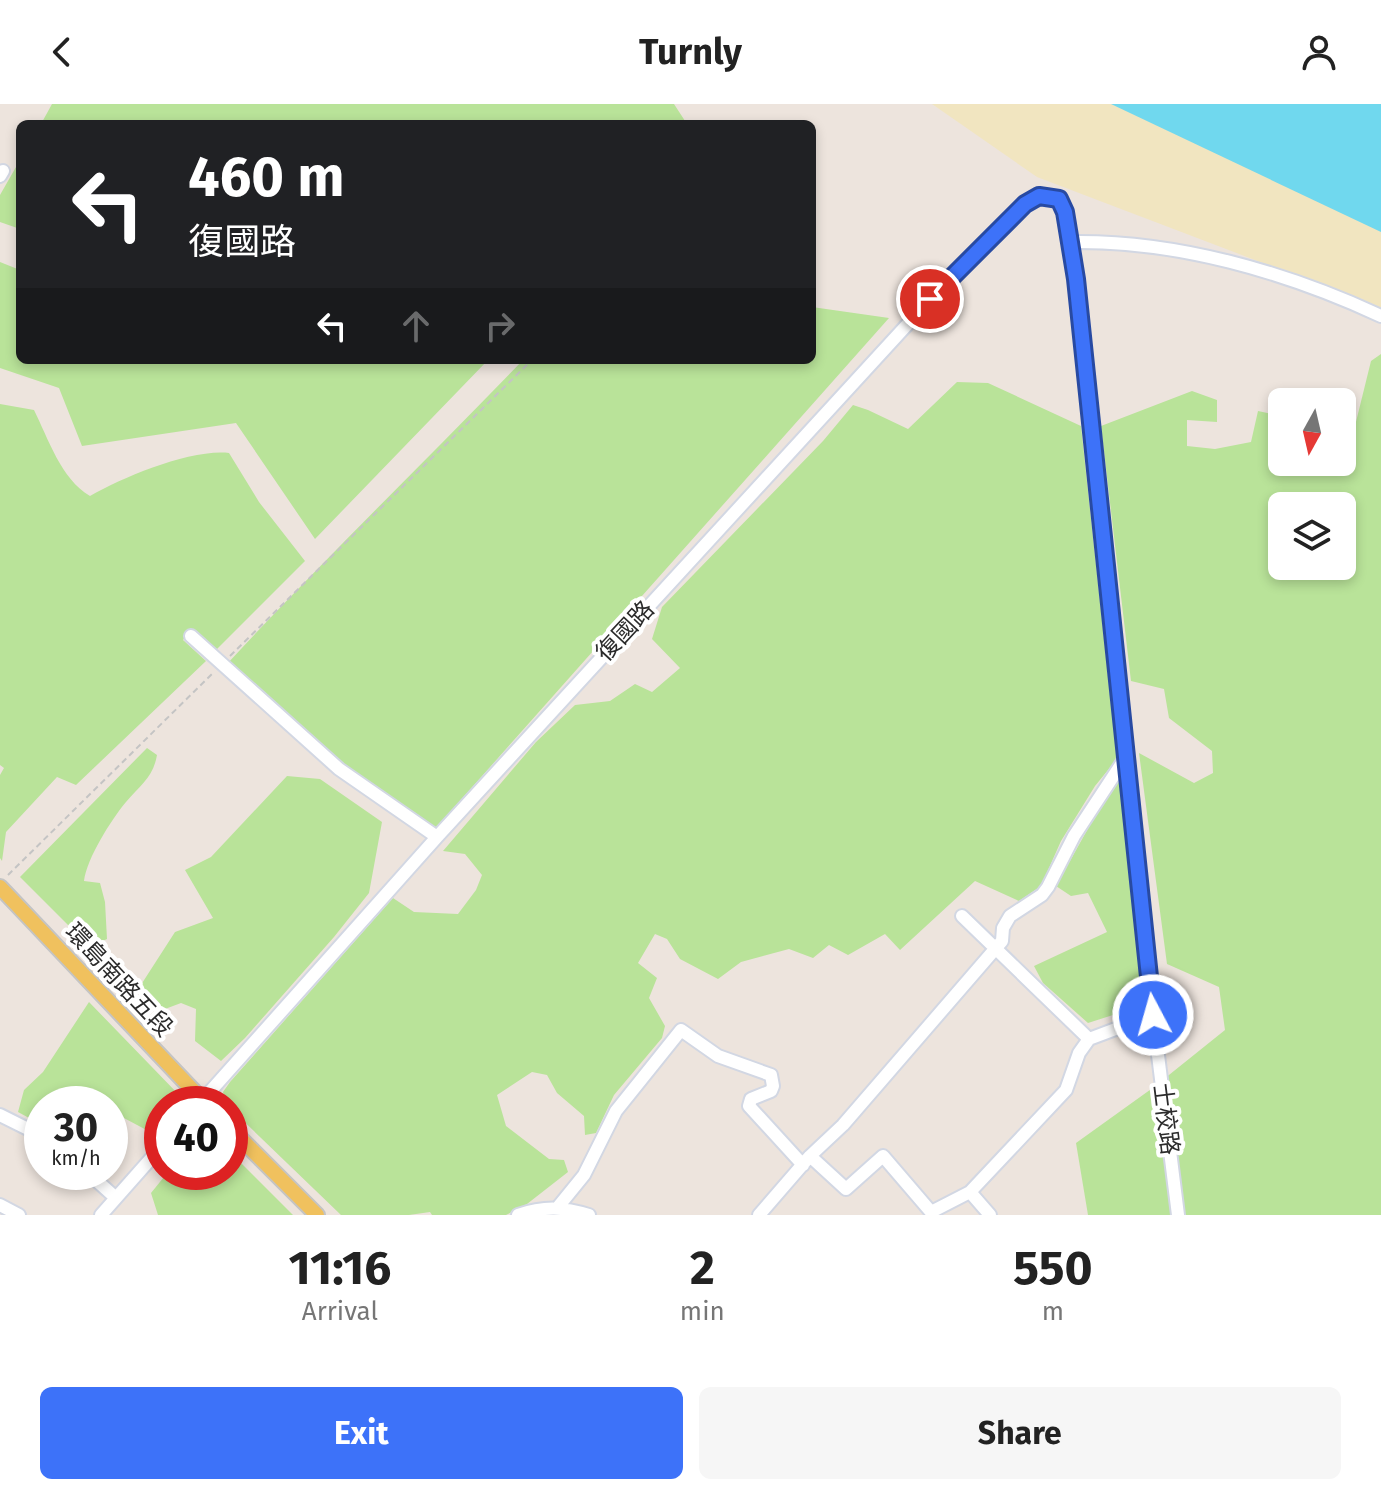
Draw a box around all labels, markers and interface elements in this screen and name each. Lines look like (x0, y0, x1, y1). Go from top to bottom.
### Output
icon: back (40, 30, 84, 74)
text: Turnly (639, 30, 742, 74)
icon: person (1297, 30, 1341, 74)
text: 460 m (188, 144, 345, 211)
icon: left (56, 152, 160, 256)
text: 復國路 (188, 220, 296, 264)
pin (896, 265, 964, 333)
icon: arrive (908, 277, 952, 321)
icon: left (310, 304, 354, 348)
icon: ahead (394, 304, 438, 348)
icon: right (478, 304, 522, 348)
north arrow (1268, 388, 1356, 476)
map controls (1268, 388, 1356, 580)
button: layers (1268, 492, 1356, 580)
street label: 復國路 (590, 595, 660, 667)
street label: 環島南路五段 (60, 918, 178, 1042)
position arrow (1111, 973, 1195, 1057)
street label: 士校路 (1148, 1082, 1184, 1156)
speed limit sign: 40 (144, 1086, 248, 1190)
text: 30 (54, 1104, 98, 1152)
text: km/h (51, 1146, 101, 1170)
text: 11:16 (288, 1239, 391, 1297)
text: 2 (690, 1239, 715, 1297)
text: 550 (1013, 1239, 1092, 1297)
text: Arrival (302, 1296, 378, 1327)
text: min (680, 1296, 725, 1327)
text: m (1042, 1296, 1064, 1327)
button: Exit (40, 1387, 683, 1479)
button: Share (699, 1387, 1341, 1479)

